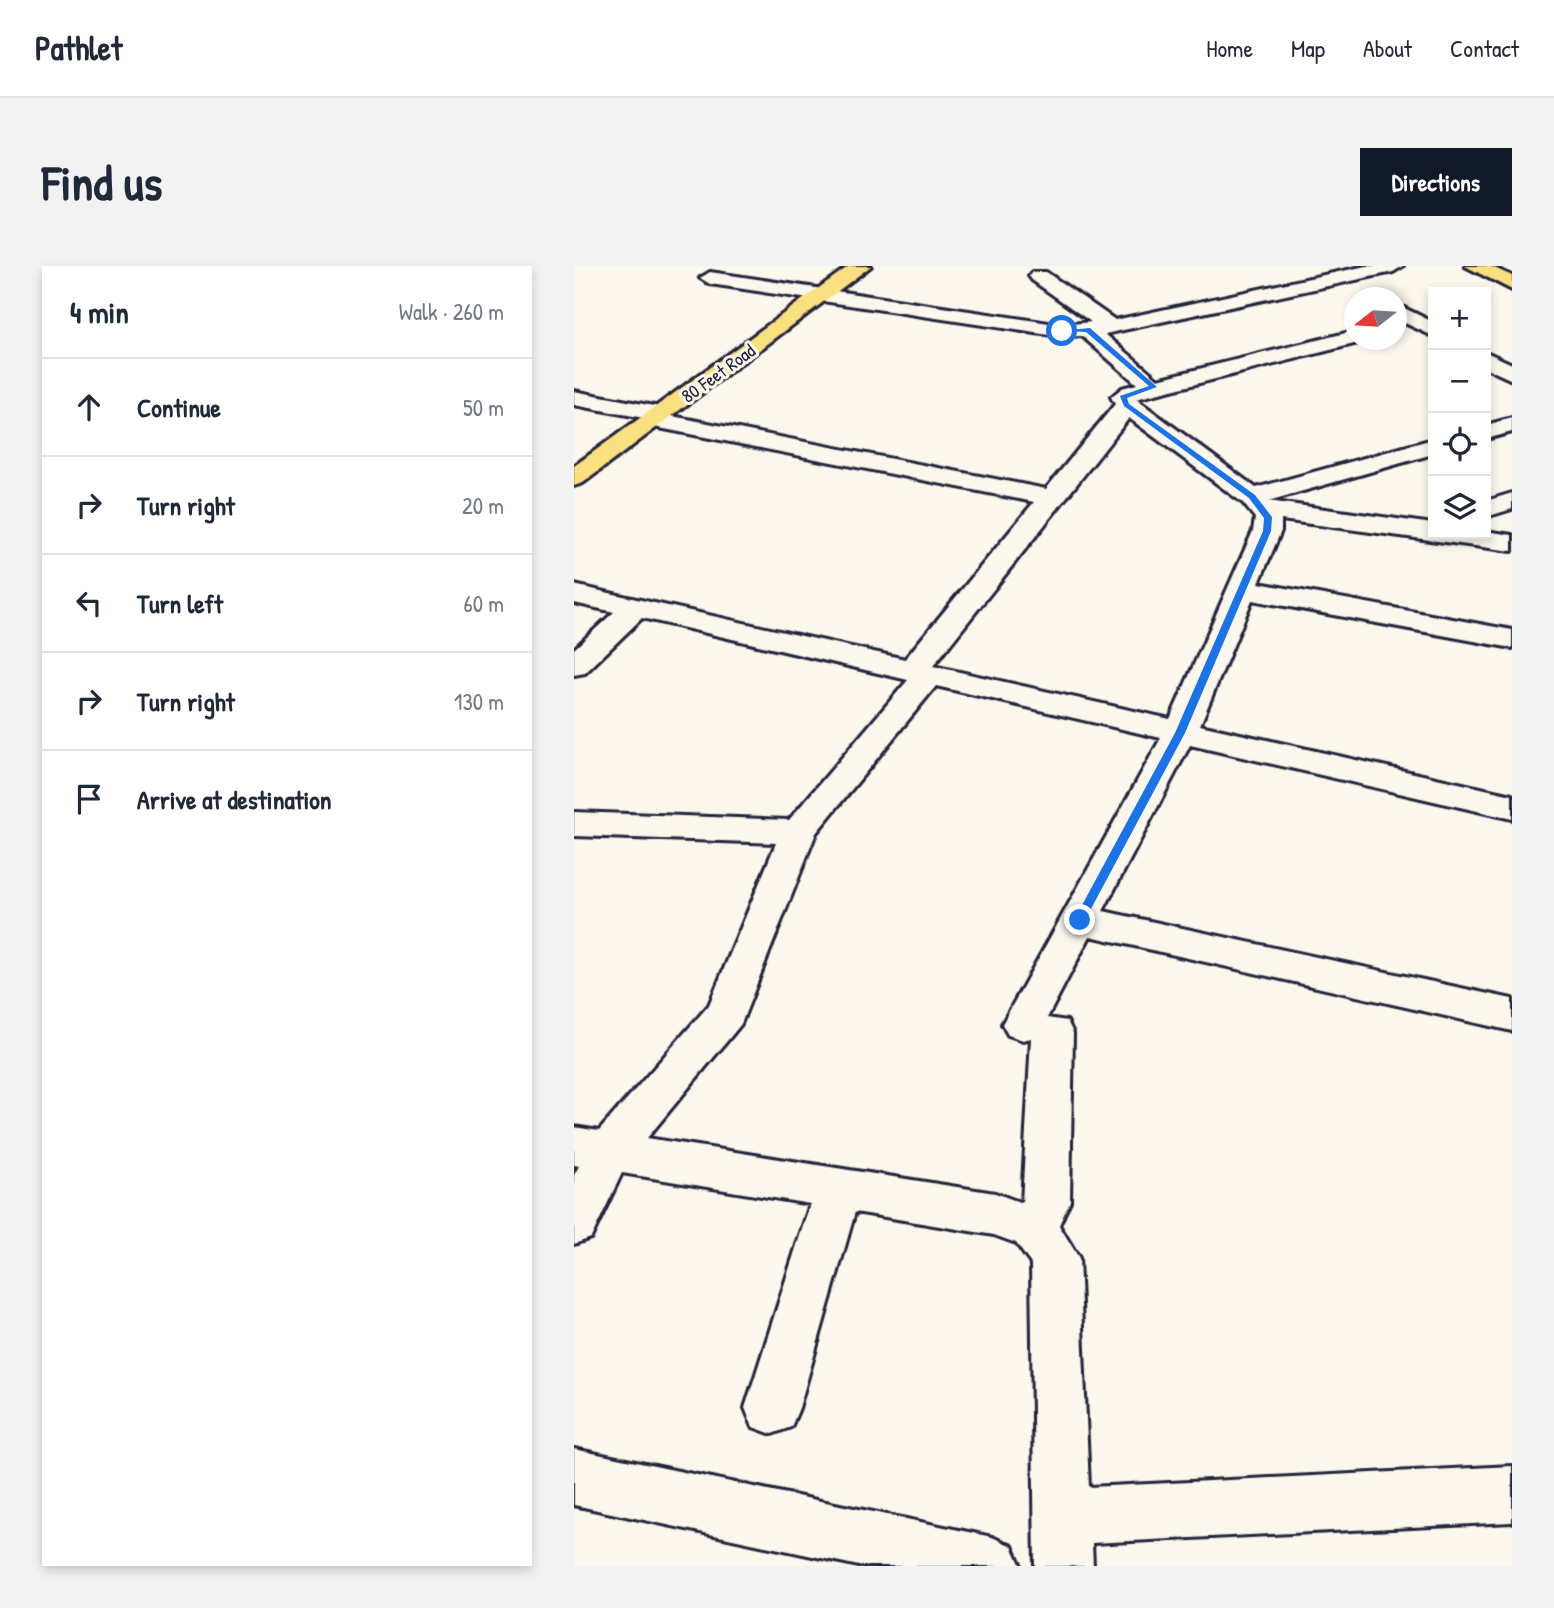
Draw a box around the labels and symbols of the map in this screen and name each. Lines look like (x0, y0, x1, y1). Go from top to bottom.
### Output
north arrow (1344, 287, 1407, 350)
route start (1046, 315, 1077, 346)
street label: 80 Feet Road (676, 337, 761, 409)
route end (1064, 904, 1095, 935)

